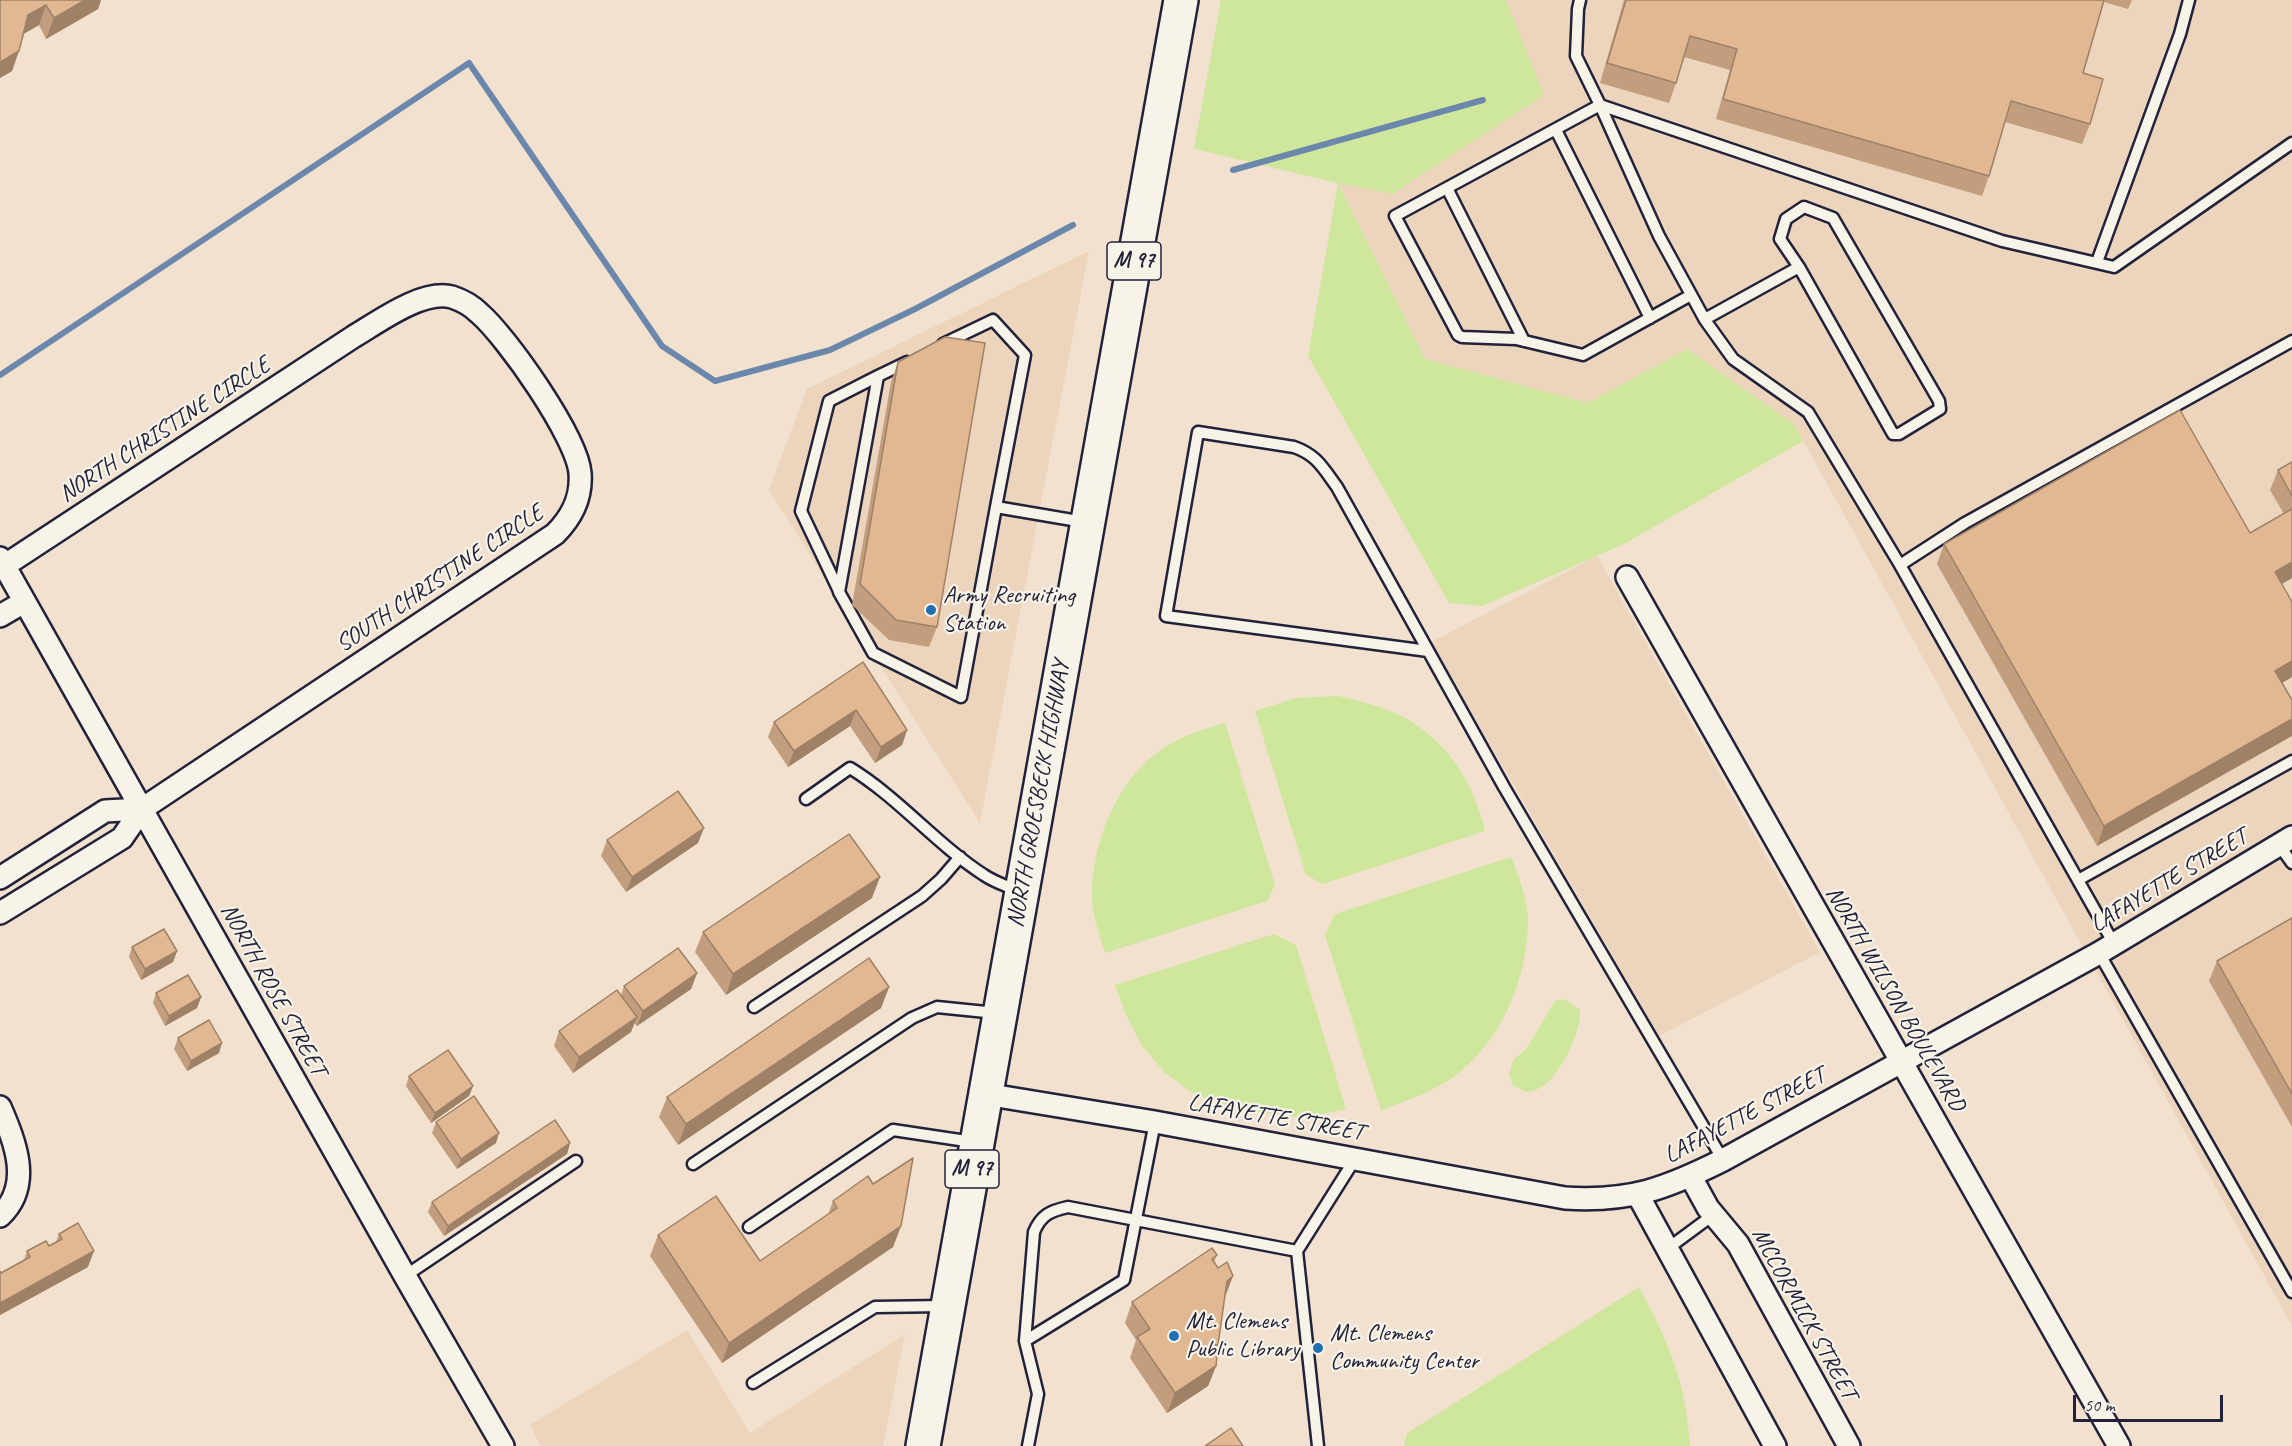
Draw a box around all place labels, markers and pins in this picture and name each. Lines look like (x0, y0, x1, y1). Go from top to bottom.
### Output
place label: Army Recruiting Station (943, 582, 1075, 638)
marker: Army Recruiting Station (924, 603, 938, 617)
place label: Mt. Clemens Public Library (1186, 1308, 1299, 1364)
place label: Mt. Clemens Community Center (1330, 1320, 1478, 1376)
marker: Mt. Clemens Public Library (1167, 1329, 1181, 1343)
marker: Mt. Clemens Community Center (1311, 1341, 1325, 1355)

